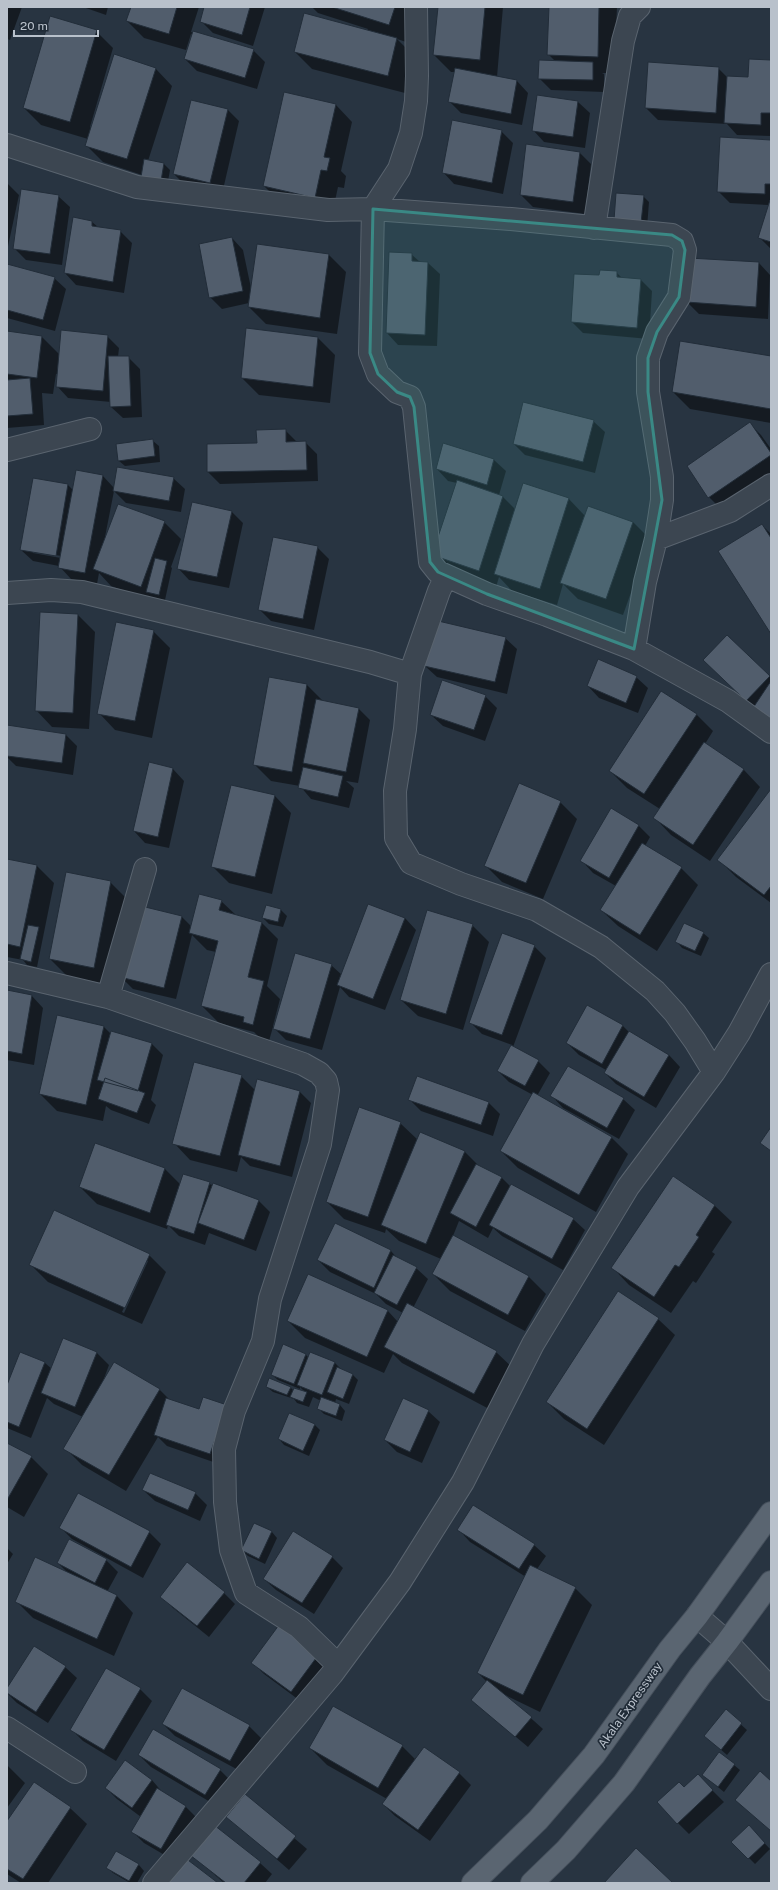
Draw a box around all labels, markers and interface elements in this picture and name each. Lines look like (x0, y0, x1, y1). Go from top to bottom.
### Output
scale bar (14, 12, 98, 38)
text: 20 m (20, 19, 48, 33)
street label: Akala Expressway (595, 1659, 665, 1751)

